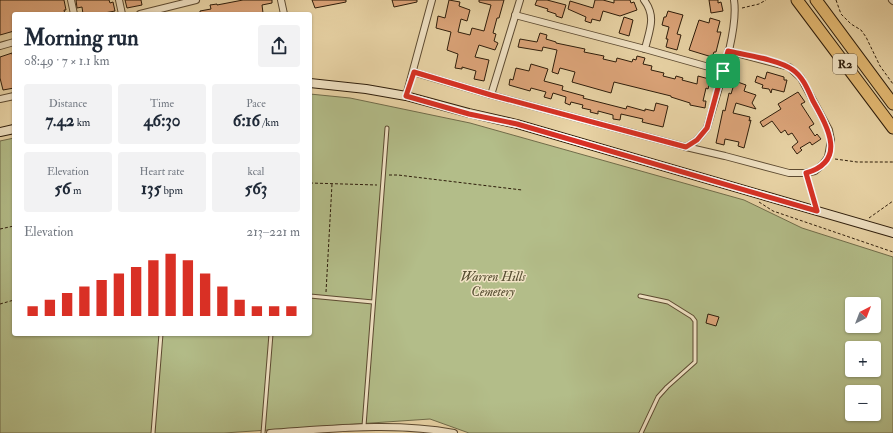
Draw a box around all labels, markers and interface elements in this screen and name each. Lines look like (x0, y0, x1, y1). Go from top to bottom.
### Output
text: Morning run (24, 24, 139, 52)
button: share (258, 25, 300, 67)
text: 08:49 · 7 × 1.1 km (24, 53, 110, 69)
pin (706, 54, 740, 88)
road number: R2 (833, 54, 857, 74)
icon: arrive (712, 60, 734, 82)
text: Distance (49, 97, 87, 110)
text: Time (150, 97, 174, 110)
text: Pace (246, 97, 266, 110)
text: 7.42 (46, 110, 74, 131)
text: 46:30 (143, 110, 181, 131)
text: 6:16 (233, 110, 260, 131)
text: km (74, 116, 90, 129)
text: /km (260, 116, 279, 129)
text: Elevation (47, 165, 89, 178)
text: Heart rate (140, 165, 184, 178)
text: kcal (248, 165, 264, 178)
text: 56 (55, 178, 71, 199)
text: 135 (141, 178, 161, 199)
text: 563 (245, 178, 267, 199)
text: m (71, 184, 81, 197)
text: bpm (161, 184, 183, 197)
text: Elevation (24, 224, 74, 240)
text: 213–221 m (247, 224, 300, 240)
park label: Warren Hills Cemetery (460, 269, 526, 300)
north arrow (845, 297, 881, 333)
map controls (845, 297, 881, 421)
button: + (845, 341, 881, 377)
button: − (845, 385, 881, 421)

